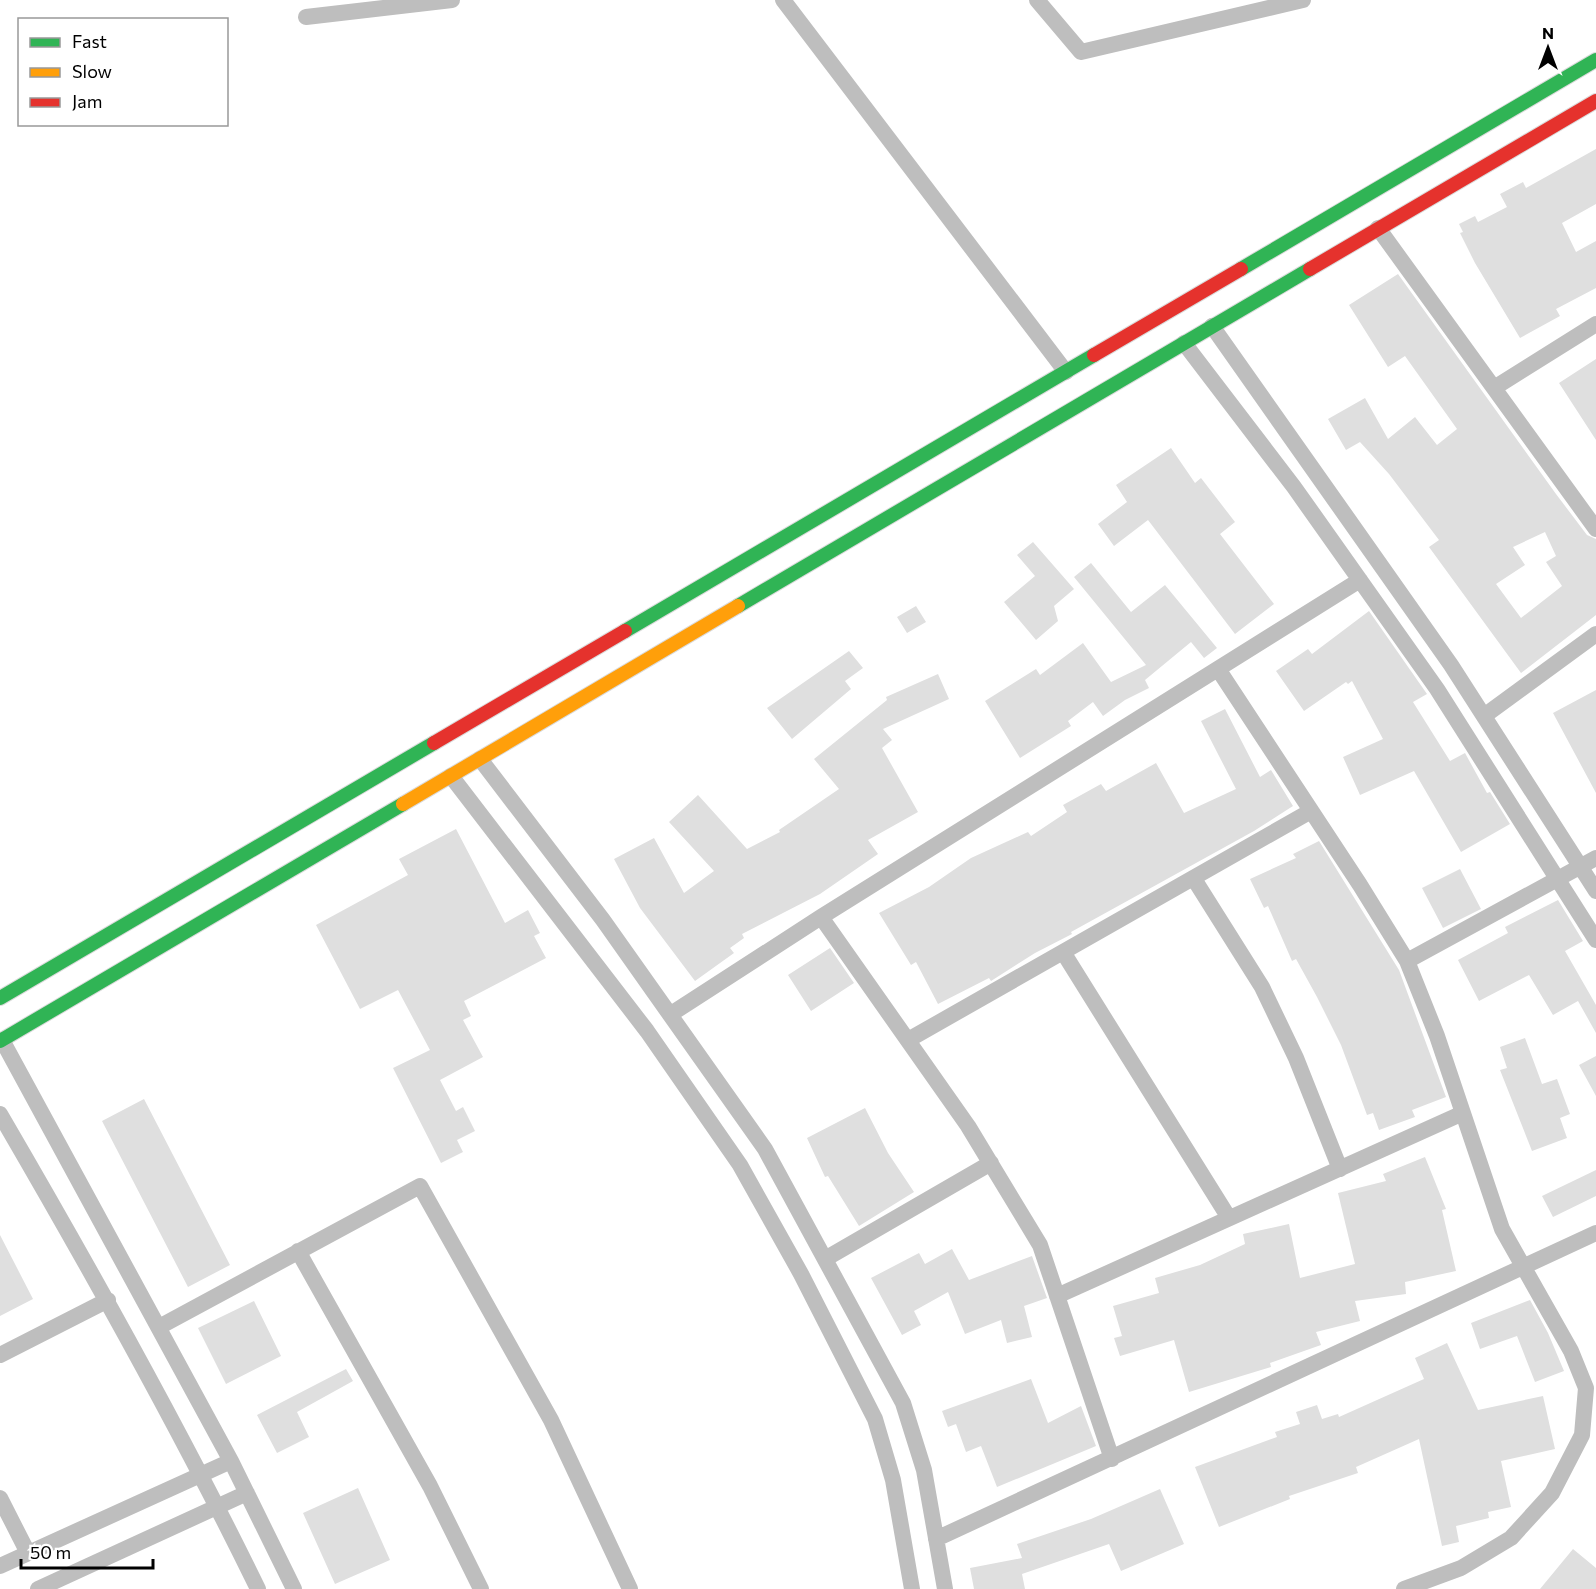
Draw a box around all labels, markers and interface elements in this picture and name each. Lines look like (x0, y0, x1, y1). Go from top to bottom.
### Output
legend (18, 18, 228, 126)
north arrow (1518, 18, 1578, 78)
text: N (1542, 23, 1554, 42)
text: Fast (72, 30, 107, 52)
text: Slow (72, 60, 112, 82)
text: Jam (72, 90, 102, 112)
scale bar (21, 1532, 153, 1570)
text: 50 m (30, 1541, 71, 1563)

